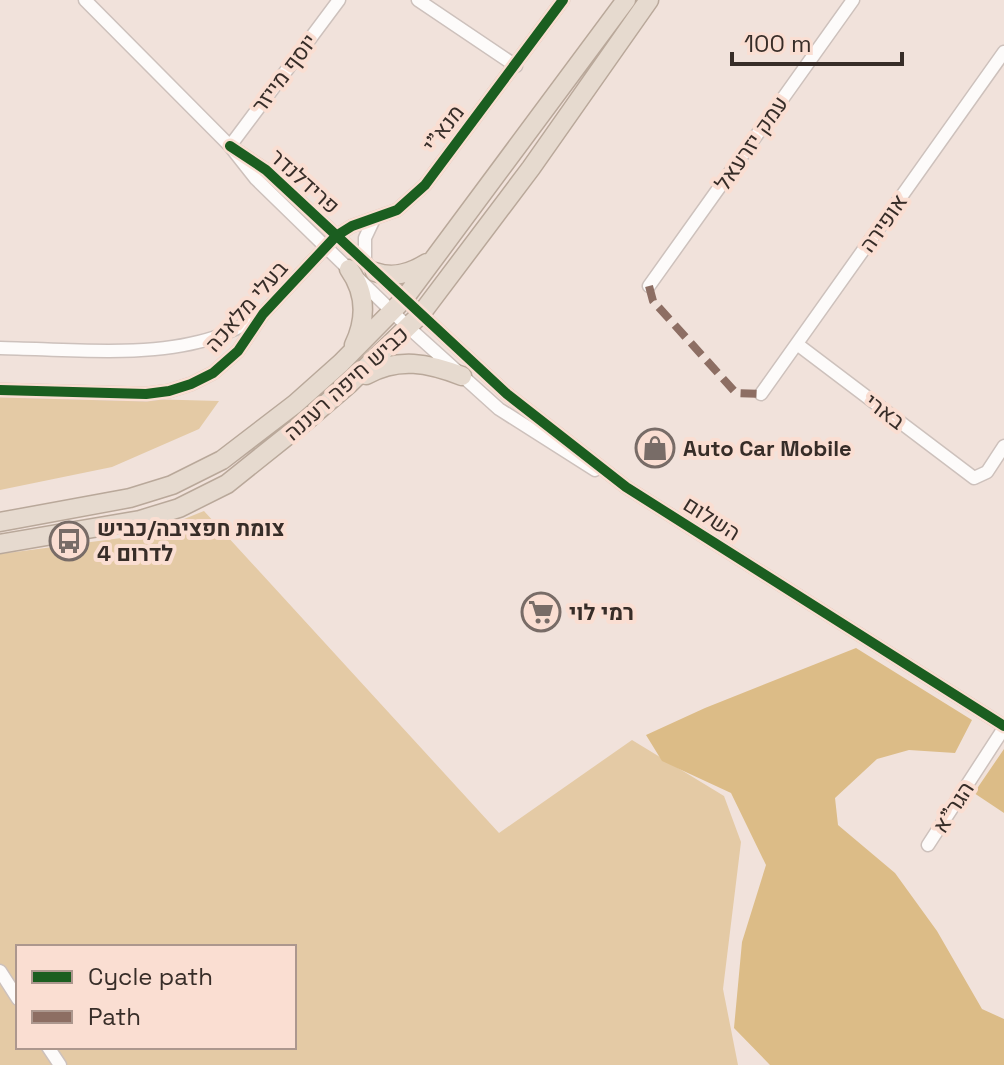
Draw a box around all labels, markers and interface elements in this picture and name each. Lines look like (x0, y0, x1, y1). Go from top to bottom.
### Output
scale bar (732, 16, 902, 66)
street label: יוסף מייזר (245, 28, 323, 118)
text: 100 m (744, 28, 812, 59)
street label: עמק יזרעאל (708, 90, 794, 196)
street label: מנא"י (416, 99, 470, 157)
street label: פרידלנדר (264, 142, 346, 220)
street label: אופירה (853, 188, 913, 258)
street label: בעלי מלאכה (199, 254, 294, 357)
street label: כביש חיפה רעננה (278, 320, 414, 446)
street label: בארי (859, 387, 911, 435)
shop icon: Auto Car Mobile (634, 427, 676, 469)
place label: Auto Car Mobile (683, 434, 852, 462)
street label: השלום (678, 490, 746, 546)
place label: צומת חפציבה/כביש 4 לדרום (97, 514, 285, 567)
bus stop icon: צומת חפציבה/כביש 4 לדרום (48, 520, 90, 562)
supermarket icon: רמי לוי (520, 591, 562, 633)
place label: רמי לוי (569, 598, 634, 626)
street label: הגר"א (926, 776, 980, 838)
legend (16, 945, 296, 1049)
text: Cycle path (88, 961, 213, 992)
text: Path (88, 1001, 141, 1032)

